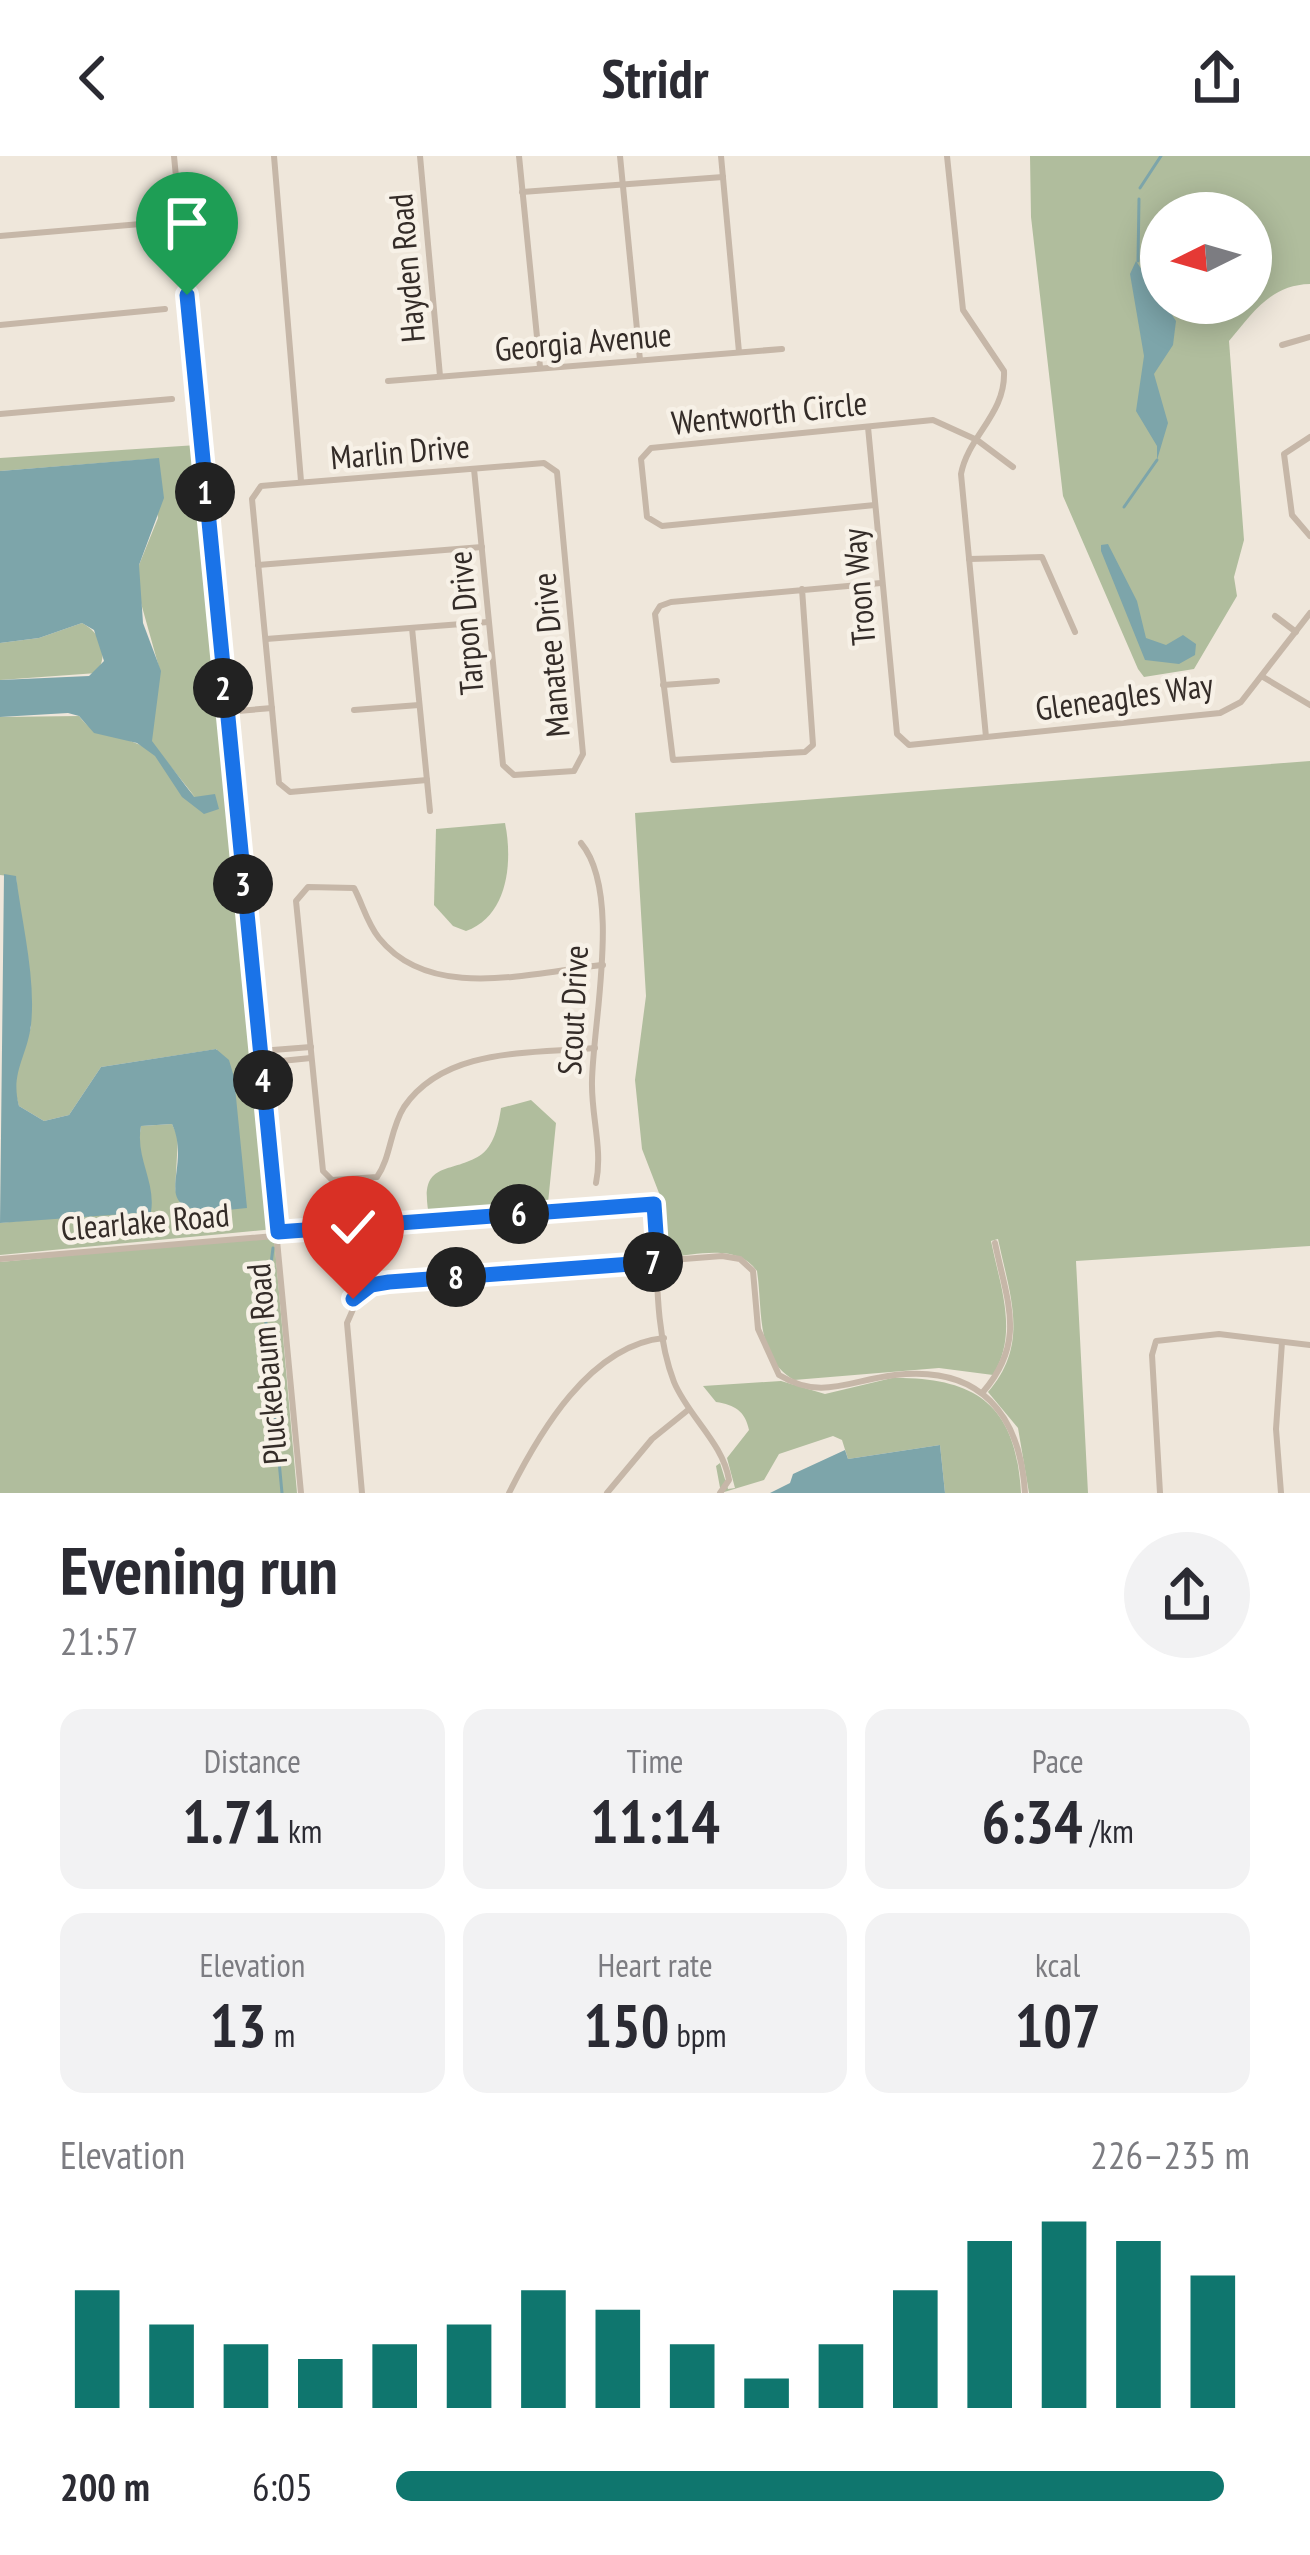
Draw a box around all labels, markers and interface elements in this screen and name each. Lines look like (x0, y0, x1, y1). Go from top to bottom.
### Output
text: Stridr (601, 43, 709, 113)
icon: back (60, 45, 126, 111)
icon: share (1184, 45, 1250, 111)
pin (136, 172, 238, 295)
icon: arrive (154, 190, 220, 256)
street label: Hayden Road (378, 192, 434, 344)
north arrow (1140, 192, 1272, 324)
map controls (1140, 192, 1272, 324)
street label: Georgia Avenue (493, 312, 673, 370)
street label: Wentworth Circle (669, 380, 869, 444)
street label: Marlin Drive (329, 423, 471, 479)
pin: 1 (175, 462, 235, 522)
text: 1 (197, 470, 213, 513)
street label: Troon Way (831, 526, 885, 647)
street label: Tarpon Drive (437, 549, 493, 697)
street label: Manatee Drive (521, 571, 579, 739)
pin: 2 (193, 658, 253, 718)
street label: Gleneagles Way (1033, 662, 1216, 730)
text: 2 (215, 666, 231, 709)
pin: 3 (213, 854, 273, 914)
text: 3 (235, 862, 251, 905)
street label: Scout Drive (547, 944, 597, 1076)
pin: 4 (233, 1050, 293, 1110)
text: 4 (255, 1058, 271, 1101)
pin (302, 1176, 404, 1299)
pin: 6 (489, 1184, 549, 1244)
street label: Clearlake Road (59, 1192, 231, 1250)
text: 6 (511, 1192, 527, 1235)
icon: check (320, 1194, 386, 1260)
pin: 7 (623, 1232, 683, 1292)
text: 7 (645, 1240, 661, 1283)
pin: 8 (426, 1247, 486, 1307)
text: 8 (448, 1255, 464, 1298)
street label: Pluckebaum Road (236, 1262, 296, 1466)
text: Evening run (60, 1527, 338, 1612)
button: share (1124, 1532, 1250, 1658)
text: 21:57 (60, 1615, 138, 1666)
text: Distance (204, 1739, 301, 1782)
text: Time (626, 1739, 684, 1782)
text: Pace (1032, 1739, 1084, 1782)
text: 1.71 (182, 1782, 281, 1860)
text: 11:14 (590, 1782, 720, 1860)
text: 6:34 (982, 1782, 1083, 1860)
text: km (281, 1809, 322, 1852)
text: /km (1083, 1809, 1134, 1852)
text: Elevation (199, 1943, 305, 1986)
text: Heart rate (597, 1943, 713, 1986)
text: kcal (1035, 1943, 1080, 1986)
text: 13 (209, 1986, 267, 2064)
text: 150 (583, 1986, 669, 2064)
text: 107 (1015, 1986, 1101, 2064)
text: m (267, 2013, 295, 2056)
text: bpm (669, 2013, 727, 2056)
text: Elevation (60, 2129, 185, 2180)
text: 226–235 m (1090, 2129, 1250, 2180)
text: 200 m (60, 2461, 150, 2512)
text: 6:05 (252, 2461, 313, 2512)

